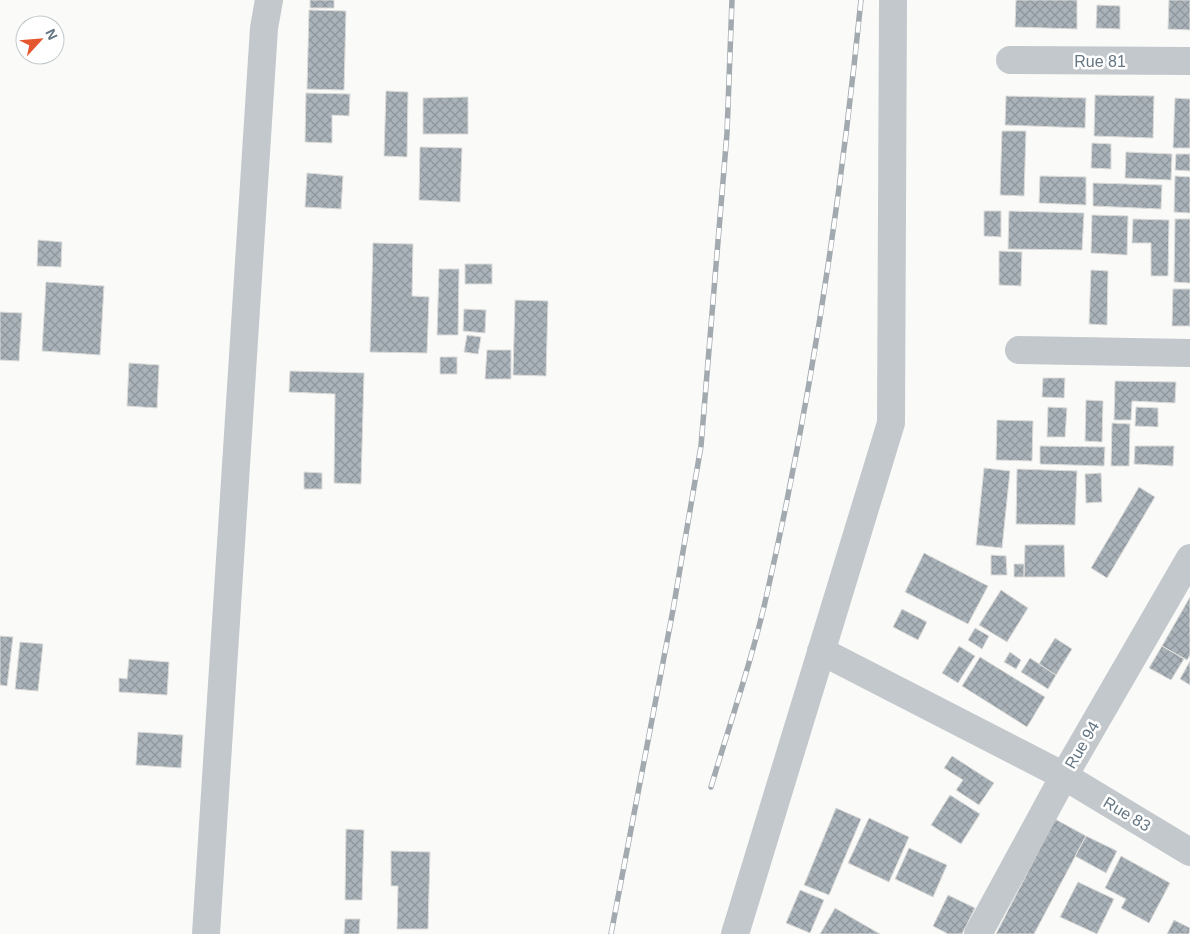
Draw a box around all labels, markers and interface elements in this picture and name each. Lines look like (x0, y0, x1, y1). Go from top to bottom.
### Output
north arrow (15, 15, 65, 65)
text: N (42, 26, 61, 42)
street label: Rue 81 (1074, 53, 1126, 70)
street label: Rue 94 (1062, 718, 1102, 772)
street label: Rue 83 (1101, 793, 1154, 835)

